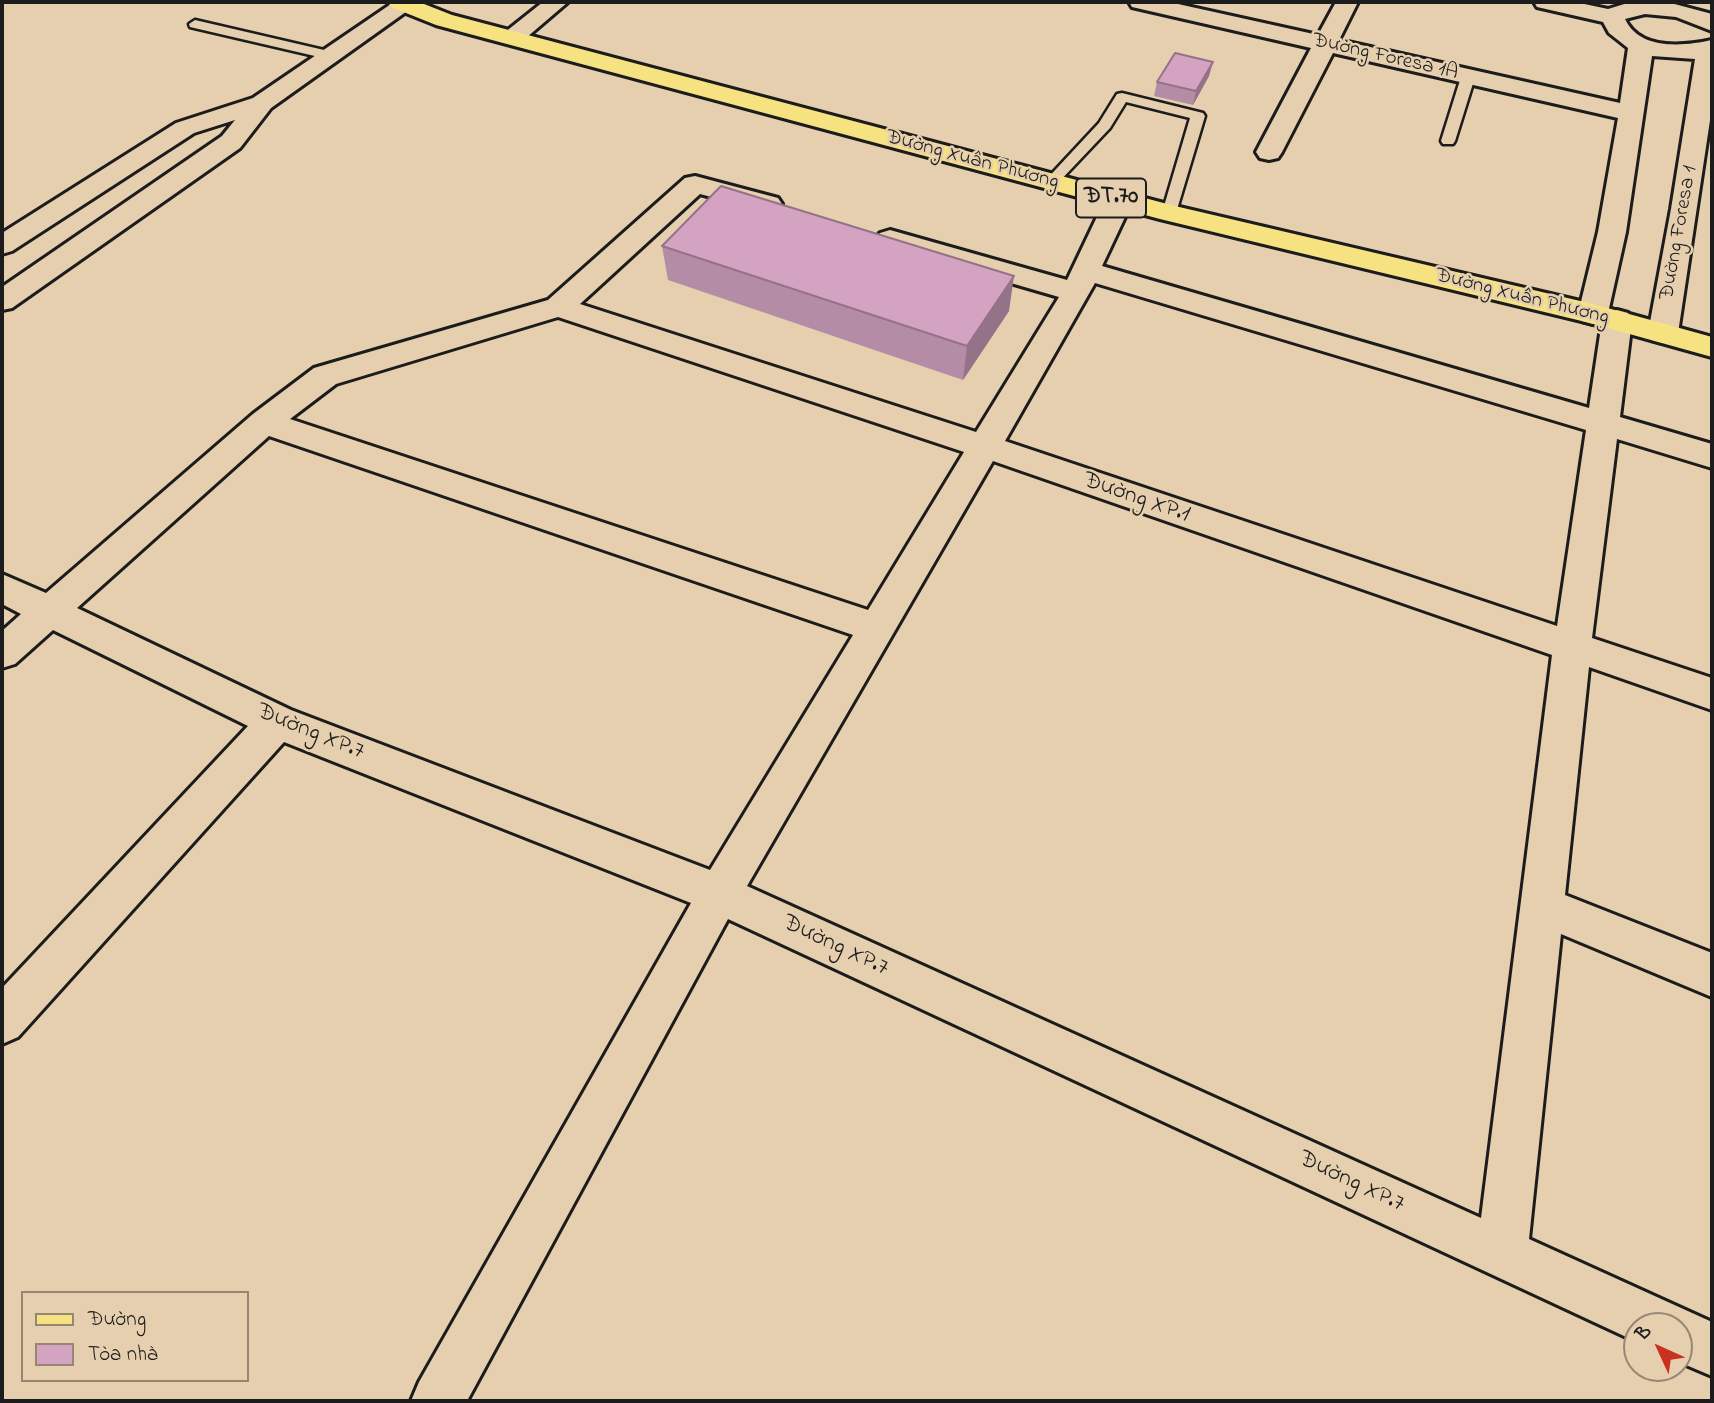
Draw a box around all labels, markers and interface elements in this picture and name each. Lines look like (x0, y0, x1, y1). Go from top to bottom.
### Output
street label: Đường Foresa 1A (1310, 29, 1460, 87)
street label: Đường Xuân Phương (883, 126, 1061, 196)
street label: Đường Foresa 1 (1656, 164, 1704, 302)
road number: ĐT.70 (1076, 178, 1146, 218)
street label: Đường Xuân Phương (1433, 264, 1611, 332)
street label: Đường XP.1 (1079, 467, 1193, 531)
street label: Đường XP.7 (252, 698, 368, 768)
street label: Đường XP.7 (778, 910, 892, 984)
street label: Đường XP.7 (1294, 1146, 1408, 1220)
legend (21, 1291, 248, 1382)
text: Đường (88, 1305, 146, 1335)
north arrow (1623, 1312, 1693, 1382)
text: B (1630, 1319, 1658, 1347)
text: Tòa nhà (88, 1340, 158, 1370)

